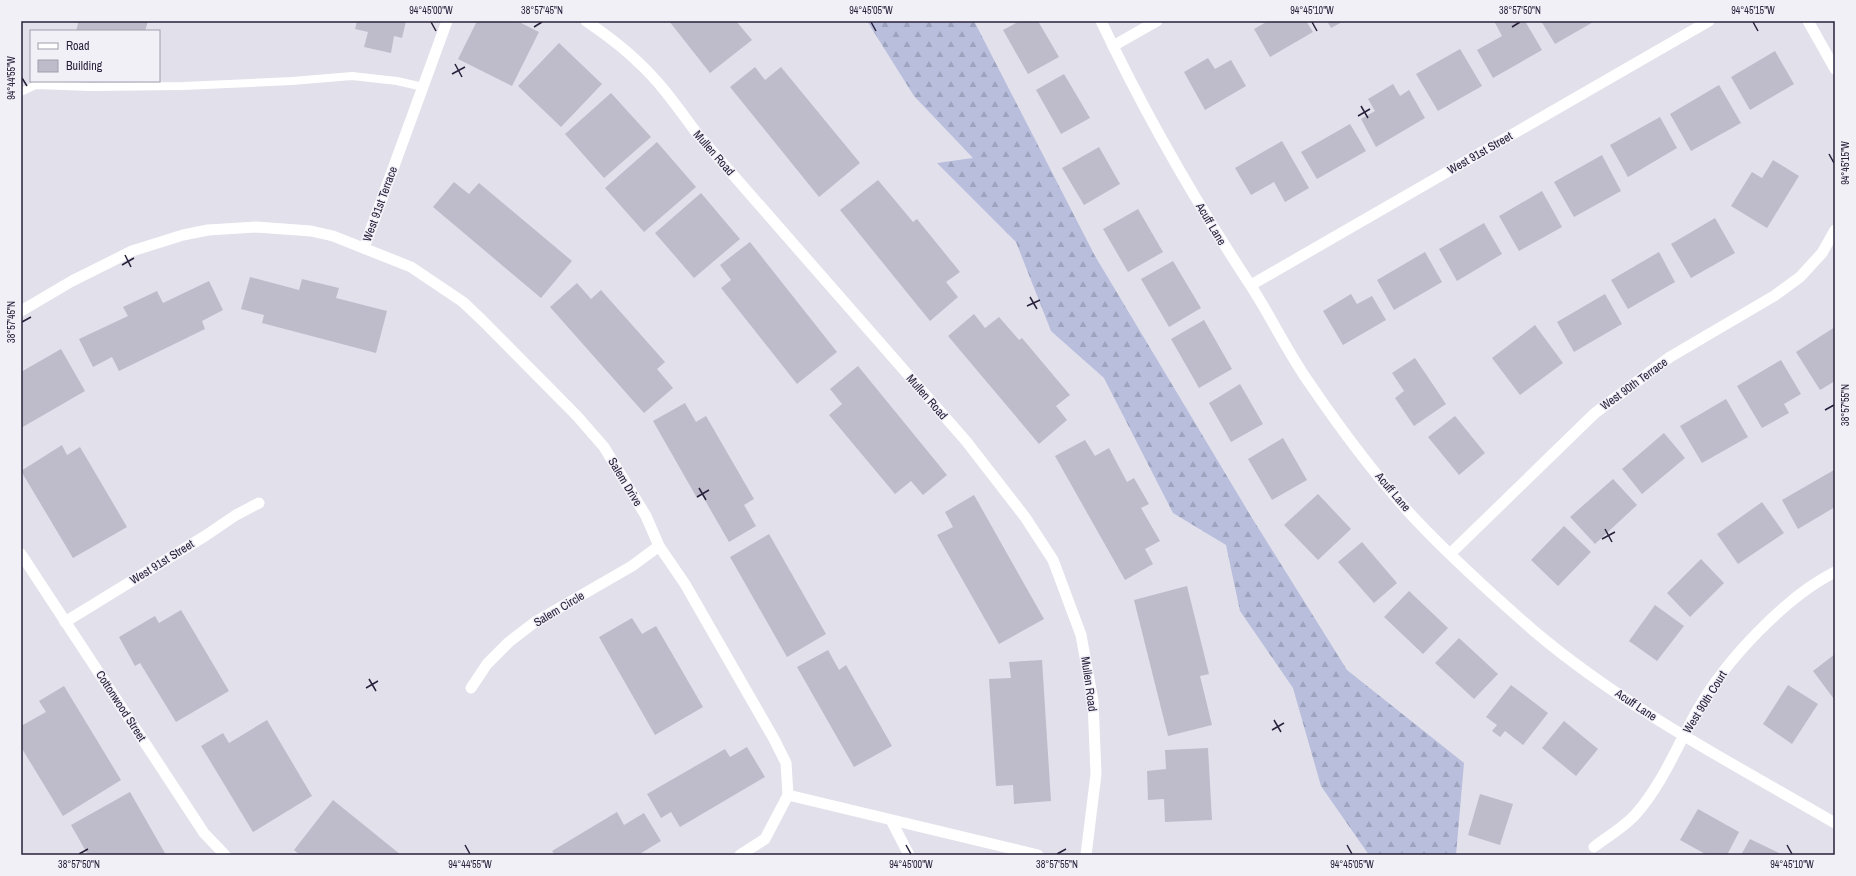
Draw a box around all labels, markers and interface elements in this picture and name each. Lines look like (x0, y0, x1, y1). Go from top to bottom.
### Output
text: 94°45'00"W (409, 4, 453, 17)
text: 38°57'45"N (521, 4, 563, 17)
text: 94°45'05"W (849, 4, 893, 17)
text: 94°45'10"W (1290, 4, 1334, 17)
text: 38°57'50"N (1499, 4, 1541, 17)
text: 94°45'15"W (1731, 4, 1775, 17)
legend (30, 30, 160, 82)
text: Road (66, 38, 90, 54)
text: 94°44'55"W (5, 56, 18, 100)
text: Building (66, 58, 103, 74)
street label: Mullen Road (690, 127, 738, 179)
street label: West 91st Street (1445, 128, 1516, 178)
text: 94°45'15"W (1839, 141, 1852, 185)
street label: West 91st Terrace (359, 164, 401, 244)
street label: Acuff Lane (1192, 199, 1230, 248)
text: 38°57'45"N (5, 301, 18, 343)
street label: West 90th Terrace (1597, 354, 1671, 414)
street label: Mullen Road (903, 371, 951, 423)
text: 38°57'55"N (1839, 384, 1852, 426)
street label: Salem Drive (604, 455, 646, 509)
street label: Acuff Lane (1371, 468, 1414, 515)
street label: West 91st Street (127, 536, 197, 588)
street label: Salem Circle (531, 588, 587, 630)
street label: Mullen Road (1077, 656, 1101, 712)
street label: Cottonwood Street (92, 667, 150, 745)
street label: West 90th Court (1679, 667, 1731, 736)
street label: Acuff Lane (1611, 685, 1660, 725)
text: 38°57'50"N (58, 858, 100, 871)
text: 94°44'55"W (448, 858, 492, 871)
text: 94°45'00"W (889, 858, 933, 871)
text: 38°57'55"N (1036, 858, 1078, 871)
text: 94°45'05"W (1330, 858, 1374, 871)
text: 94°45'10"W (1770, 858, 1814, 871)

